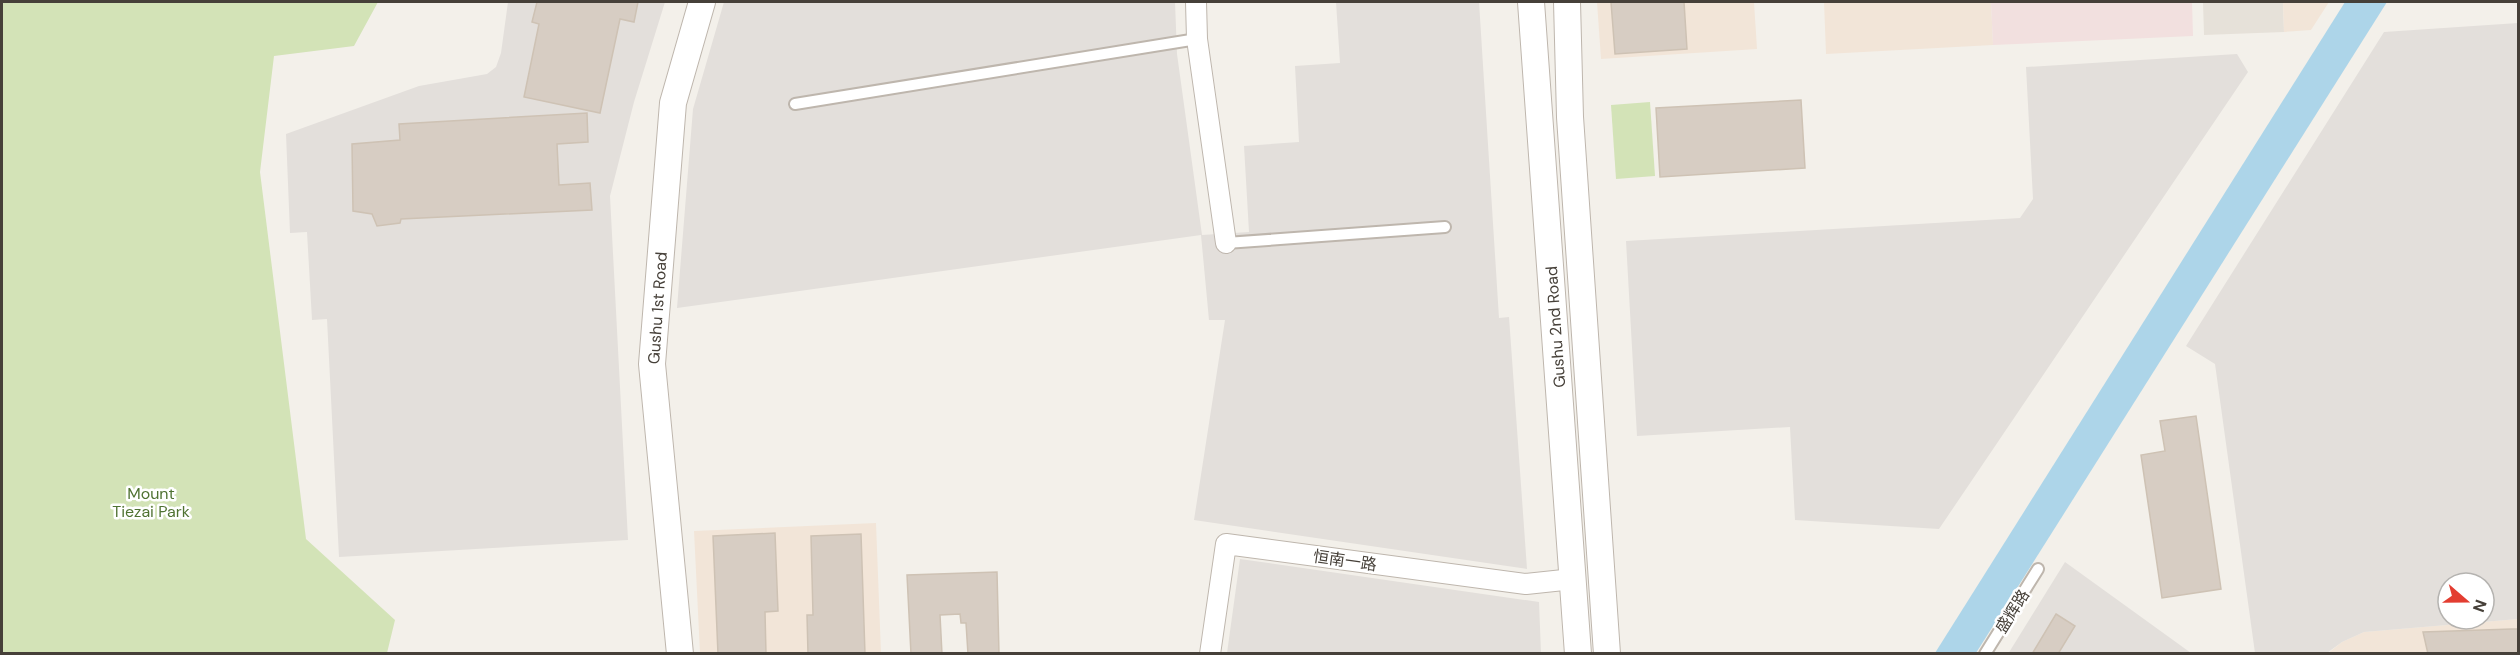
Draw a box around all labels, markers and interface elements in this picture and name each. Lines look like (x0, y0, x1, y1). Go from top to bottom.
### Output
street label: Gushu 1st Road (643, 251, 672, 365)
street label: Gushu 2nd Road (1541, 265, 1570, 388)
park label: Mount Tiezai Park (112, 483, 190, 522)
street label: 恒南一路 (1312, 546, 1378, 575)
north arrow (2436, 571, 2496, 631)
street label: 盛辉路 (1991, 585, 2034, 637)
text: N (2468, 597, 2491, 615)

